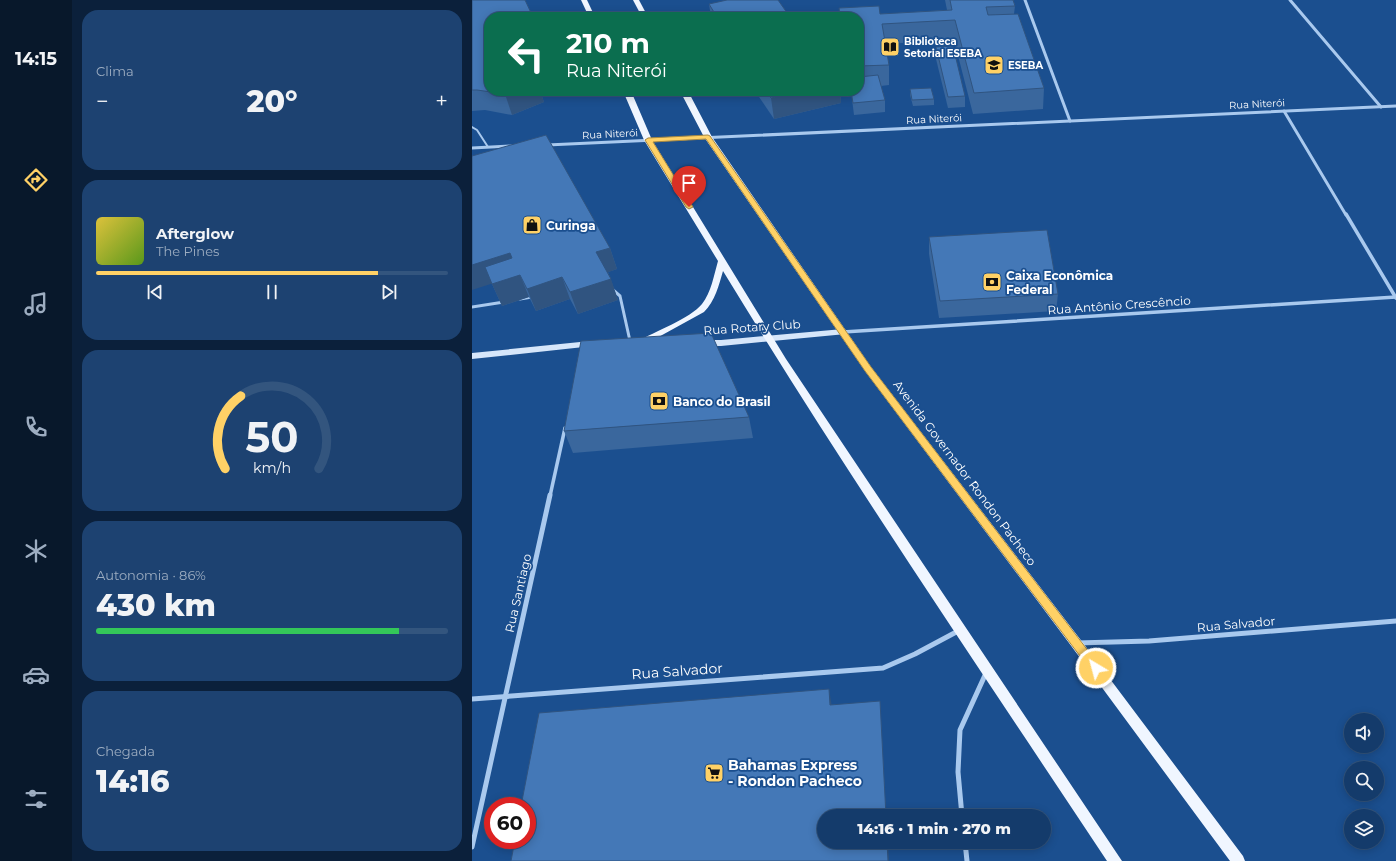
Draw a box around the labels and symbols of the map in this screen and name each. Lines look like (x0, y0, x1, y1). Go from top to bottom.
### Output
place label: Biblioteca Setorial ESEBA (904, 35, 982, 60)
library icon: Biblioteca Setorial ESEBA (879, 36, 901, 58)
school or university icon: ESEBA (983, 54, 1005, 76)
place label: ESEBA (1008, 59, 1043, 72)
street label: Rua Niterói (1229, 96, 1285, 112)
street label: Rua Niterói (906, 111, 962, 127)
street label: Rua Niterói (582, 126, 638, 142)
pin (672, 166, 706, 207)
shop icon: Curinga (521, 214, 543, 236)
place label: Curinga (546, 218, 596, 233)
place label: Caixa Econômica Federal (1006, 268, 1113, 297)
bank icon: Caixa Econômica Federal (981, 271, 1003, 293)
street label: Rua Antônio Crescêncio (1047, 293, 1191, 317)
street label: Rua Rotary Club (703, 316, 801, 338)
street label: Avenida Governador Rondon Pacheco (890, 377, 1040, 569)
bank icon: Banco do Brasil (648, 390, 670, 412)
place label: Banco do Brasil (673, 394, 771, 409)
street label: Rua Santiago (502, 552, 534, 634)
street label: Rua Salvador (1196, 613, 1276, 635)
position arrow (1075, 647, 1117, 689)
street label: Rua Salvador (631, 659, 724, 683)
place label: Bahamas Express - Rondon Pacheco (728, 756, 862, 790)
supermarket icon: Bahamas Express - Rondon Pacheco (703, 762, 725, 784)
speed limit sign: 60 (484, 797, 536, 849)

